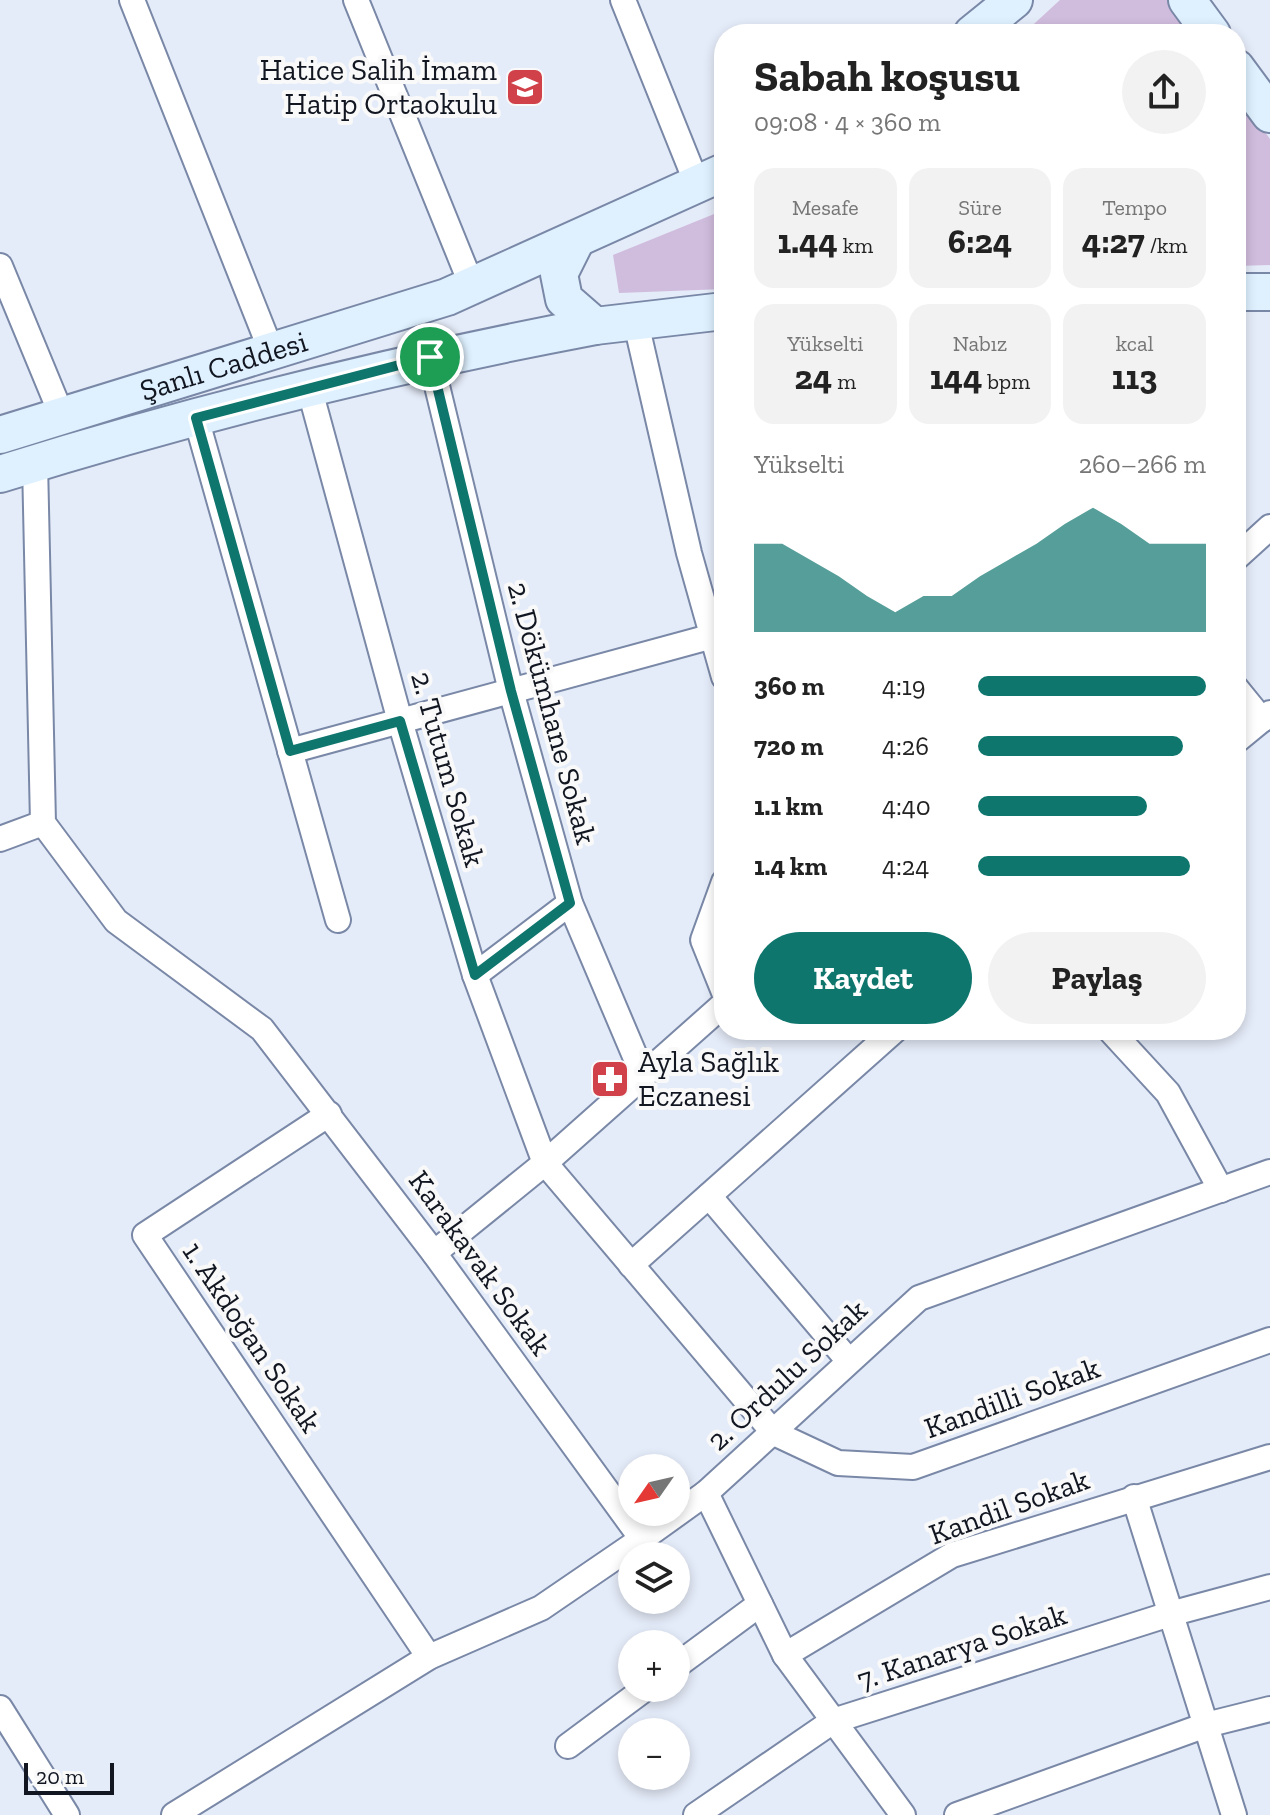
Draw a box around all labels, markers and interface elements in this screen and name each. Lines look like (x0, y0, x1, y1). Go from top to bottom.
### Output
text: Sabah koşusu (754, 49, 1020, 102)
button: share (1122, 50, 1206, 134)
place label: Hatice Salih İmam Hatip Ortaokulu (260, 52, 497, 122)
school or university icon: Hatice Salih İmam Hatip Ortaokulu (504, 66, 546, 108)
text: 09:08 · 4 × 360 m (754, 106, 941, 138)
text: Mesafe (792, 194, 859, 221)
text: Süre (958, 194, 1002, 221)
text: Tempo (1102, 194, 1167, 221)
text: 1.44 (777, 221, 838, 262)
text: 6:24 (948, 221, 1012, 262)
text: 4:27 (1082, 221, 1145, 262)
text: km (838, 232, 873, 259)
text: /km (1145, 232, 1188, 259)
street label: Şanlı Caddesi (135, 323, 312, 409)
pin (396, 323, 464, 391)
text: Yükselti (787, 330, 864, 357)
text: Nabız (953, 330, 1007, 357)
text: kcal (1116, 330, 1154, 357)
icon: arrive (408, 335, 452, 379)
text: 24 (795, 357, 832, 398)
text: 144 (930, 357, 982, 398)
text: 113 (1112, 357, 1157, 398)
text: m (832, 368, 856, 395)
text: bpm (982, 368, 1030, 395)
text: Yükselti (754, 448, 844, 480)
text: 260–266 m (1079, 448, 1206, 480)
street label: 2. Dökümhane Sokak (500, 578, 604, 848)
street label: 2. Tutum Sokak (403, 667, 493, 871)
text: 360 m (754, 670, 824, 702)
text: 4:19 (882, 670, 926, 702)
text: 720 m (754, 730, 823, 762)
text: 4:26 (882, 730, 929, 762)
text: 1.1 km (754, 790, 823, 822)
text: 4:40 (882, 790, 931, 822)
text: 1.4 km (754, 850, 827, 882)
text: 4:24 (882, 850, 929, 882)
button: Kaydet (754, 932, 972, 1024)
button: Paylaş (988, 932, 1206, 1024)
place label: Ayla Sağlık Eczanesi (638, 1044, 780, 1114)
pharmacy icon: Ayla Sağlık Eczanesi (589, 1058, 631, 1100)
street label: Karakavak Sokak (401, 1164, 559, 1363)
street label: 1. Akdoğan Sokak (175, 1235, 329, 1440)
street label: 2. Ordulu Sokak (700, 1292, 875, 1458)
street label: Kandilli Sokak (919, 1349, 1105, 1446)
north arrow (618, 1454, 690, 1526)
map controls (618, 1454, 690, 1790)
street label: Kandil Sokak (924, 1461, 1094, 1553)
button: layers (618, 1542, 690, 1614)
street label: 7. Kanarya Sokak (853, 1596, 1071, 1698)
button: + (618, 1630, 690, 1702)
button: − (618, 1718, 690, 1790)
scale bar (24, 1759, 114, 1795)
text: 20 m (36, 1763, 84, 1790)

